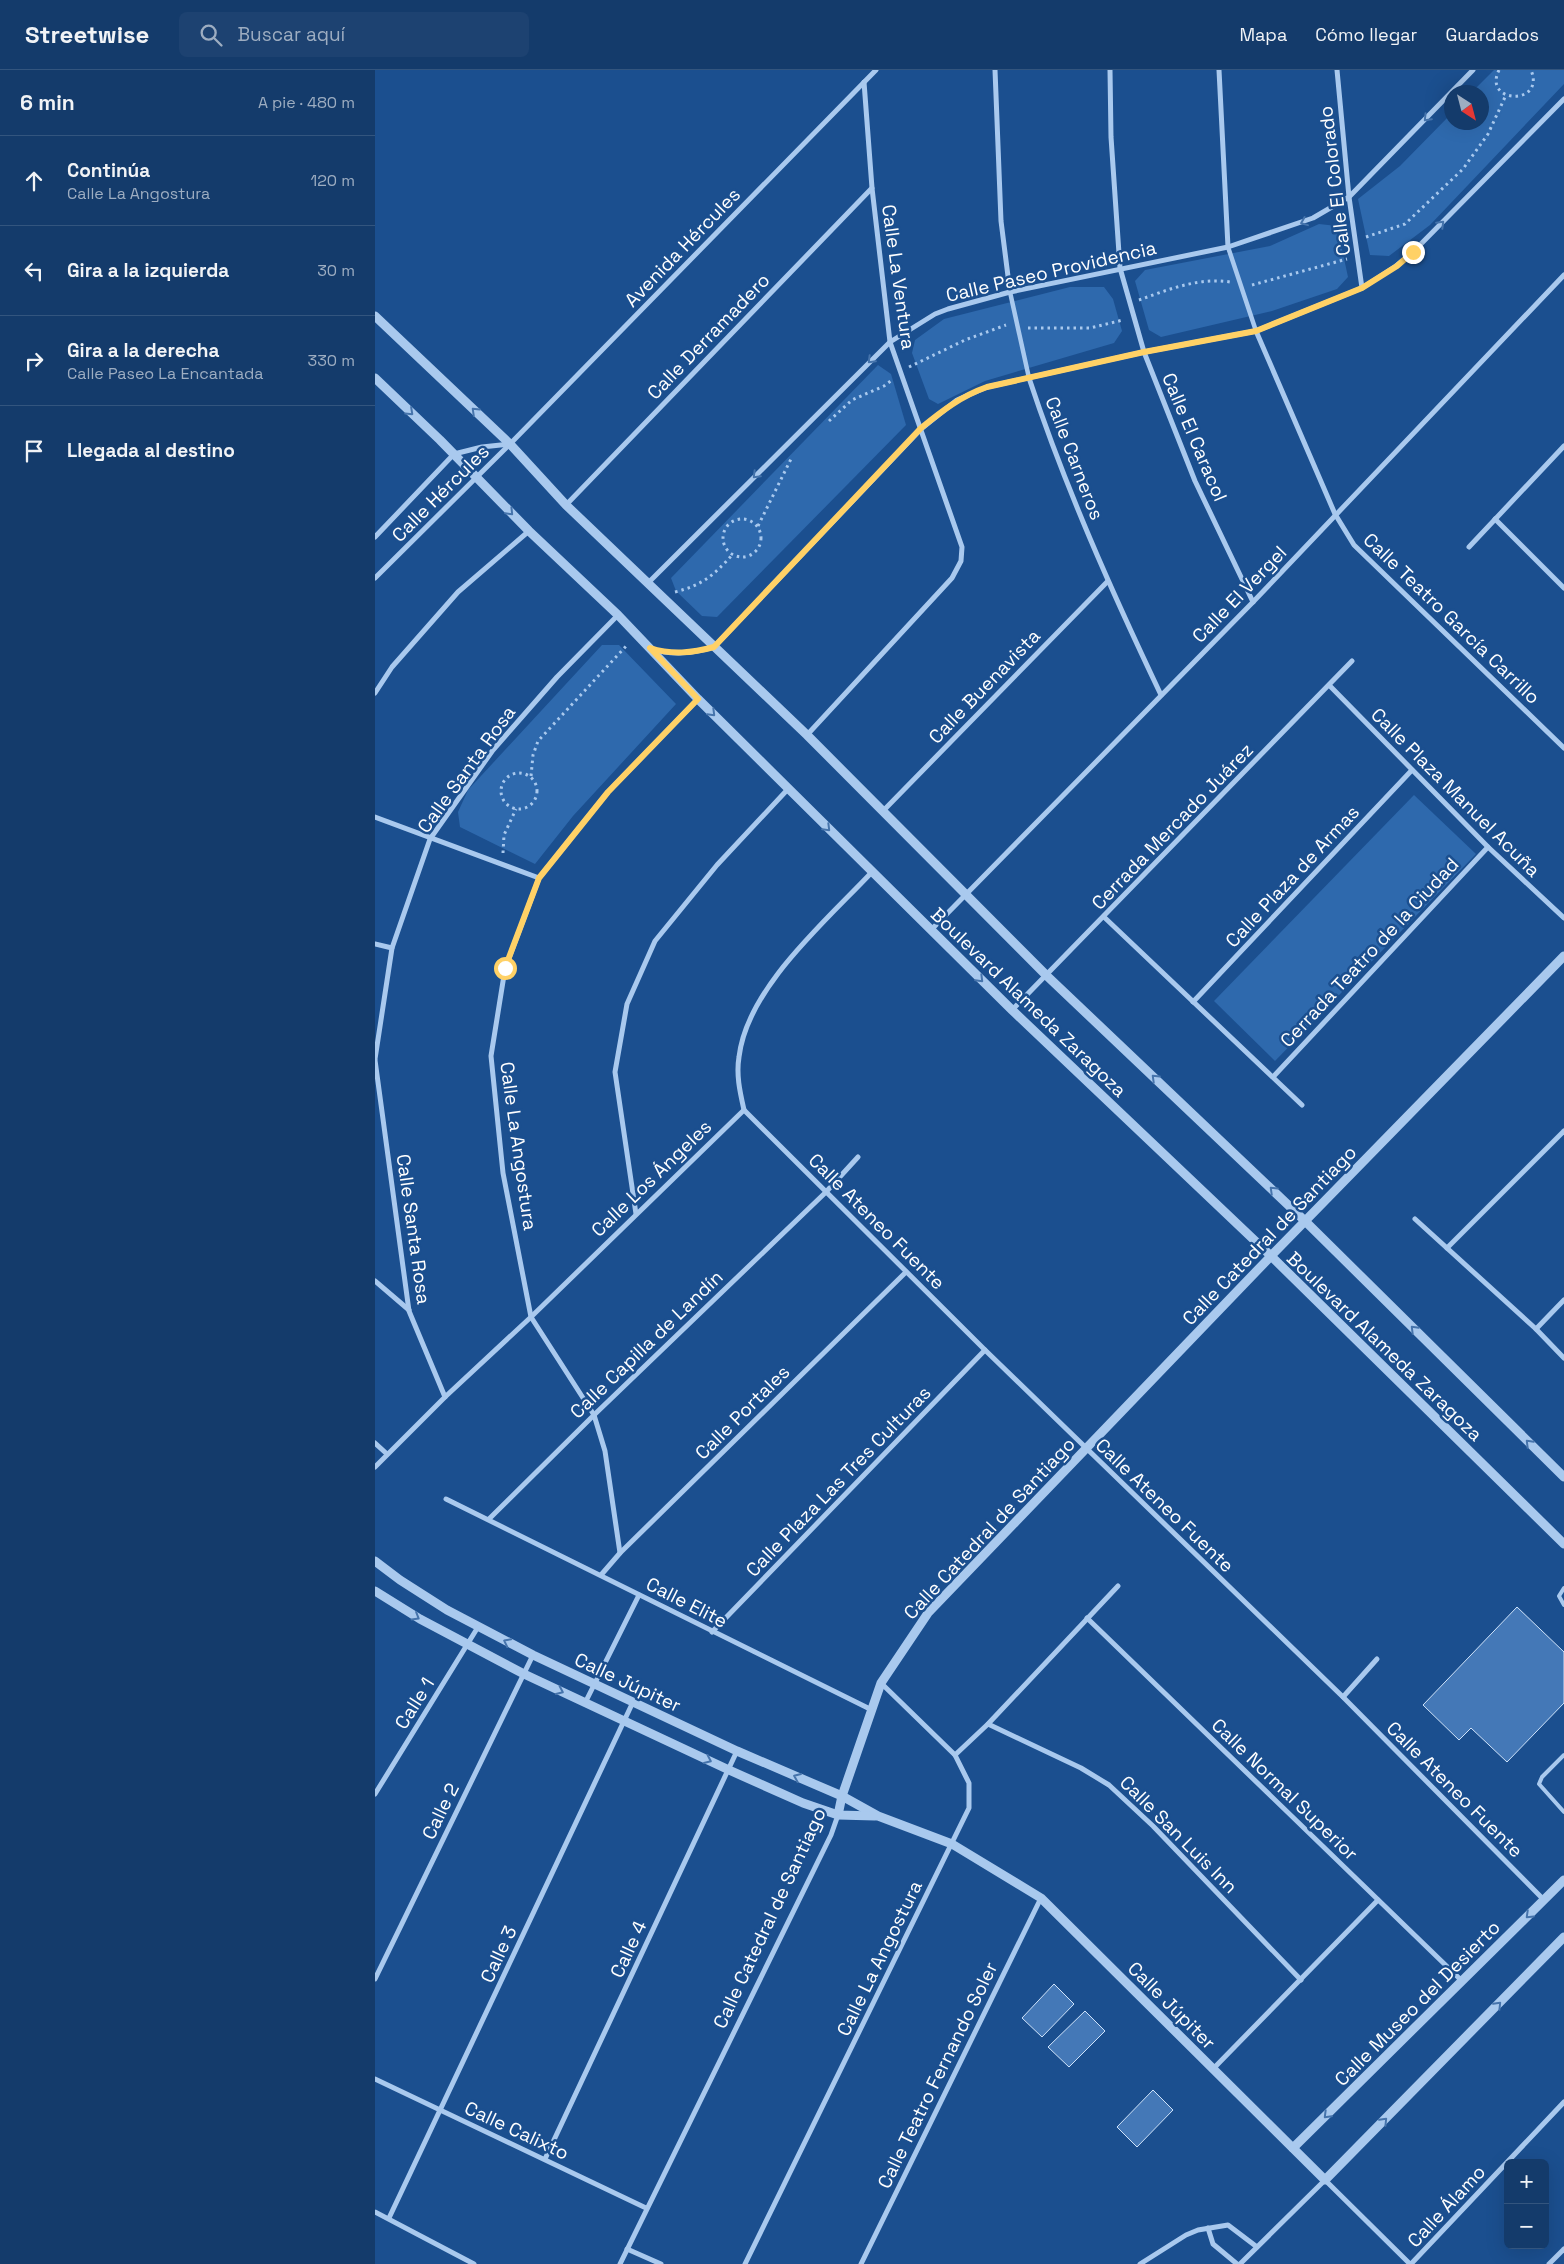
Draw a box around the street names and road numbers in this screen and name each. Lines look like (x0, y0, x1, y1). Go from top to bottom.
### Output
street label: Calle El Colorado (1313, 105, 1356, 257)
street label: Avenida Hércules (619, 182, 746, 312)
street label: Calle La Ventura (876, 203, 921, 351)
street label: Calle Paseo Providencia (944, 235, 1159, 308)
street label: Calle Derramadero (642, 268, 775, 405)
street label: Calle El Caracol (1156, 369, 1233, 505)
street label: Calle Carneros (1040, 393, 1110, 523)
street label: Calle Hércules (386, 439, 494, 547)
street label: Calle Teatro García Carrillo (1358, 527, 1545, 709)
street label: Calle El Vergel (1187, 540, 1292, 648)
street label: Calle Buenavista (923, 624, 1046, 749)
street label: Calle Santa Rosa (412, 701, 521, 838)
street label: Calle Plaza Manuel Acuña (1366, 702, 1546, 882)
street label: Cerrada Mercado Juárez (1086, 738, 1259, 915)
street label: Calle Plaza de Armas (1220, 800, 1365, 953)
street label: Cerrada Teatro de la Ciudad (1275, 852, 1464, 1053)
street label: Boulevard Alameda Zaragoza (925, 902, 1132, 1103)
street label: Calle La Angostura (494, 1060, 543, 1232)
street label: Calle Los Ángeles (586, 1114, 717, 1242)
street label: Calle Catedral de Santiago (1177, 1140, 1362, 1331)
street label: Calle Ateneo Fuente (803, 1148, 950, 1295)
street label: Calle Santa Rosa (391, 1152, 436, 1306)
street label: Boulevard Alameda Zaragoza (1281, 1246, 1488, 1447)
street label: Calle Capilla de Landín (564, 1265, 728, 1424)
street label: Calle Portales (690, 1360, 795, 1465)
street label: Calle Plaza Las Tres Culturas (740, 1381, 936, 1582)
street label: Calle Catedral de Santiago (898, 1432, 1081, 1625)
street label: Calle Ateneo Fuente (1090, 1433, 1239, 1578)
street label: Calle Elite (642, 1571, 732, 1634)
street label: Calle Júpiter (571, 1647, 685, 1718)
street label: Calle 1 (389, 1673, 440, 1734)
street label: Calle Normal Superior (1206, 1713, 1363, 1866)
street label: Calle Ateneo Fuente (1381, 1716, 1528, 1863)
street label: Calle San Luis Inn (1114, 1770, 1243, 1899)
street label: Calle 2 (416, 1779, 465, 1844)
street label: Calle Catedral de Santiago (707, 1804, 832, 2033)
street label: Calle La Angostura (831, 1876, 928, 2040)
street label: Calle Museo del Desierto (1329, 1915, 1506, 2092)
street label: Calle 4 (604, 1916, 653, 1982)
street label: Calle 3 (474, 1922, 522, 1987)
street label: Calle Júpiter (1122, 1956, 1221, 2055)
street label: Calle Teatro Fernando Soler (872, 1958, 1003, 2193)
street label: Calle Calixto (461, 2095, 573, 2166)
street label: Calle Álamo (1402, 2160, 1491, 2253)

